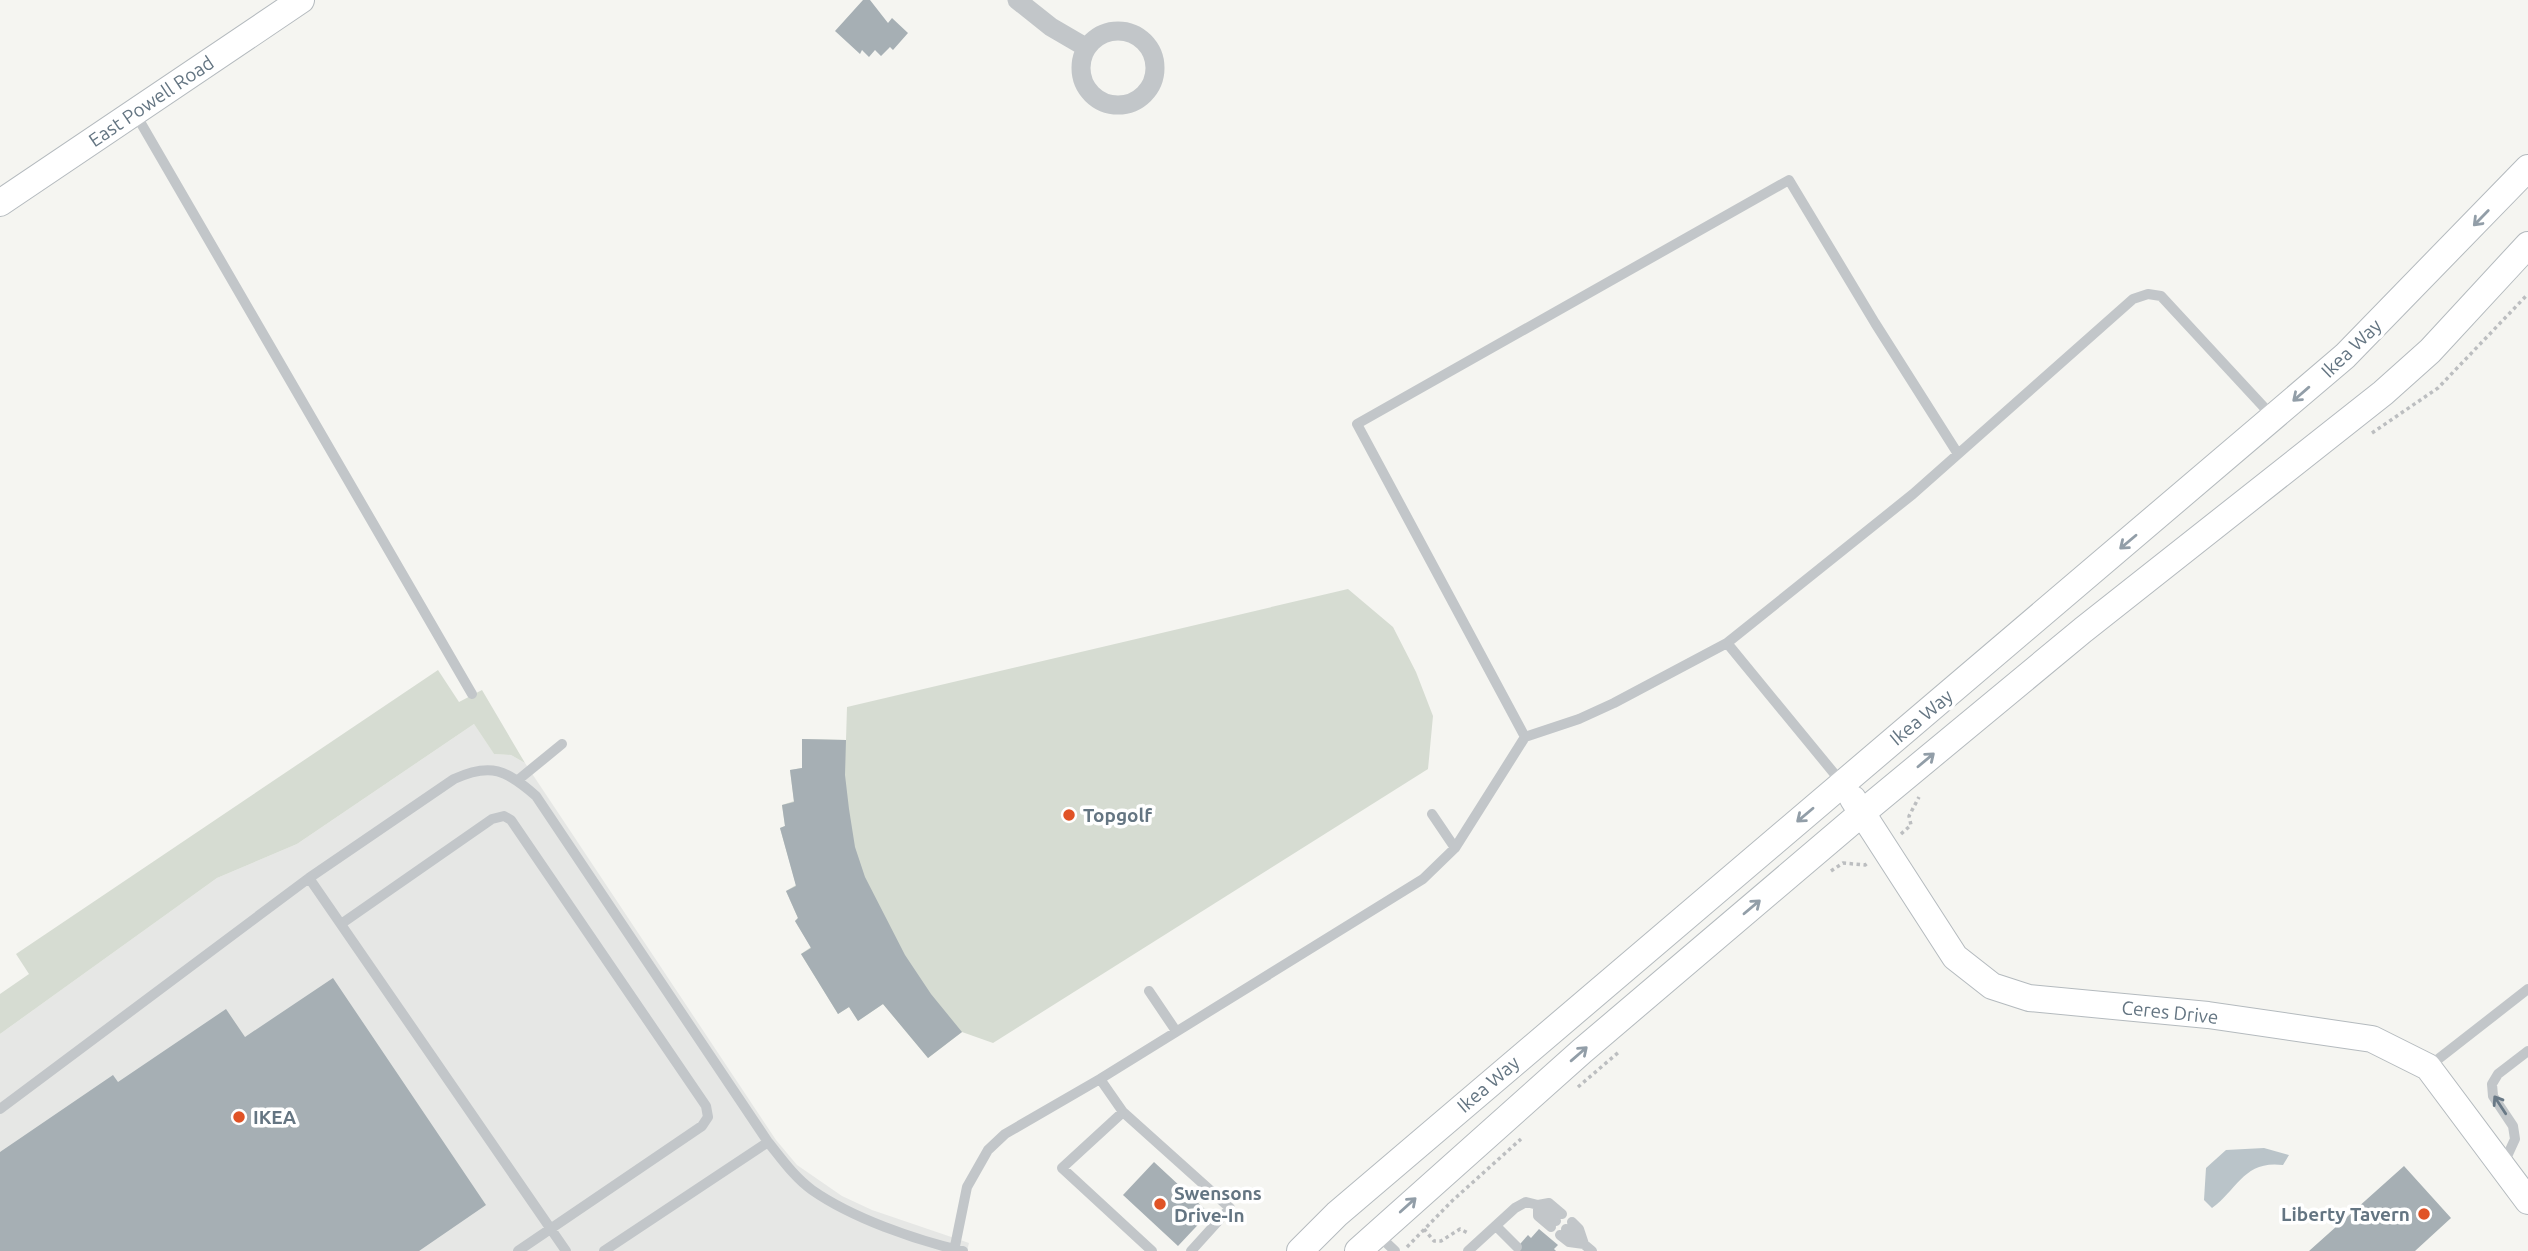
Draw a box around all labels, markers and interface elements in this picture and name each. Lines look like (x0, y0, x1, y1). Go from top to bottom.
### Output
street label: East Powell Road (84, 51, 218, 151)
one-way arrow (2472, 209, 2489, 226)
street label: Ikea Way (2316, 314, 2386, 382)
one-way arrow (2292, 386, 2310, 402)
one-way arrow (2119, 534, 2137, 550)
street label: Ikea Way (1885, 685, 1957, 749)
one-way arrow (1916, 752, 1934, 768)
place label: Topgolf (1083, 804, 1152, 826)
marker: Topgolf (1061, 807, 1077, 823)
one-way arrow (1796, 807, 1814, 823)
one-way arrow (1742, 899, 1760, 915)
street label: Ceres Drive (2120, 996, 2220, 1028)
one-way arrow (1569, 1046, 1587, 1062)
street label: Ikea Way (1453, 1051, 1523, 1117)
one-way arrow (2493, 1096, 2507, 1116)
place label: IKEA (253, 1106, 297, 1128)
marker: IKEA (231, 1109, 247, 1125)
place label: Swensons Drive-In (1174, 1182, 1262, 1226)
marker: Swensons Drive-In (1152, 1196, 1168, 1212)
one-way arrow (1399, 1197, 1417, 1213)
place label: Liberty Tavern (2281, 1203, 2410, 1225)
marker: Liberty Tavern (2416, 1206, 2432, 1222)

